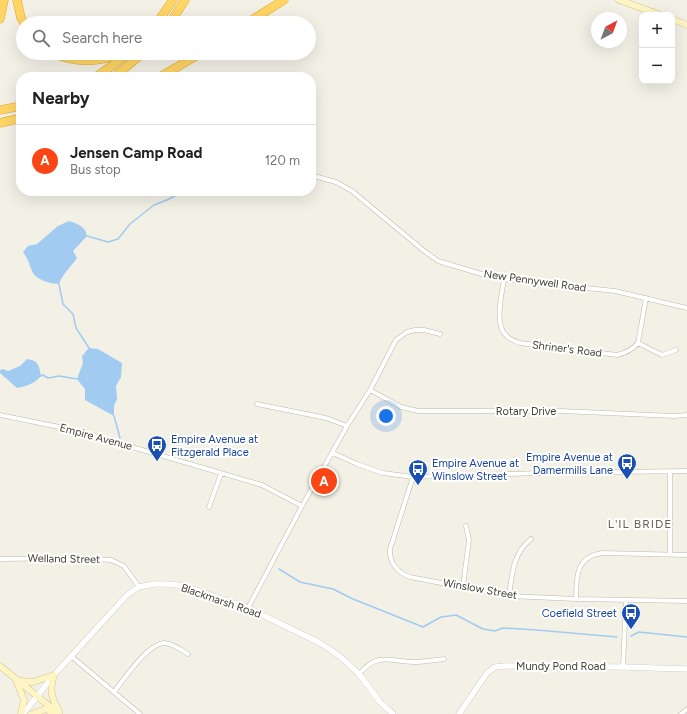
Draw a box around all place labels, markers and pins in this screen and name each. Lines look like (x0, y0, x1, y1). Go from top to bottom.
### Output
place label: Empire Avenue at Fitzgerald Place (171, 433, 258, 459)
bus stop icon: Empire Avenue at Fitzgerald Place (146, 434, 168, 462)
place label: Empire Avenue at Damermills Lane (526, 451, 613, 477)
bus stop icon: Empire Avenue at Damermills Lane (616, 452, 638, 480)
place label: Empire Avenue at Winslow Street (432, 457, 519, 483)
bus stop icon: Empire Avenue at Winslow Street (407, 458, 429, 486)
pin: A (311, 466, 337, 496)
bus stop icon: Coefield Street (620, 602, 642, 630)
place label: Coefield Street (542, 607, 617, 620)

